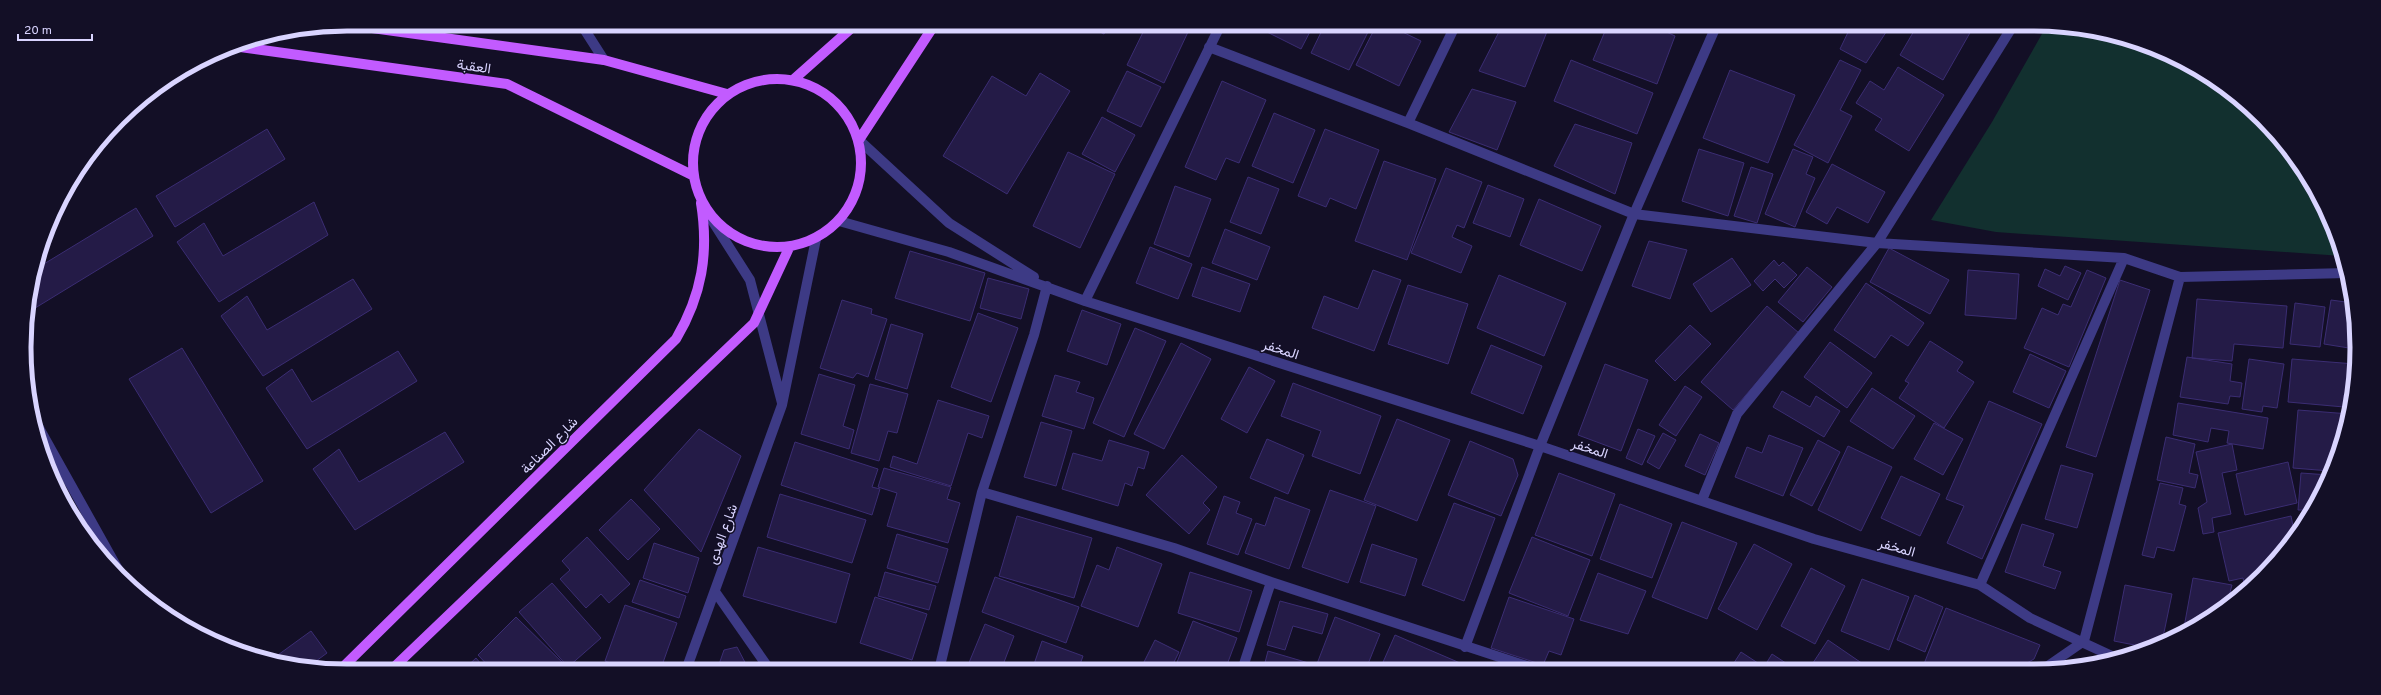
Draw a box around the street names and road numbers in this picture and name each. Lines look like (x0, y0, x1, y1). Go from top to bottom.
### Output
street label: العقبة (456, 57, 492, 78)
street label: المخفر (1259, 336, 1301, 364)
street label: شارع الصناعة (518, 414, 583, 479)
street label: المخفر (1568, 435, 1610, 463)
street label: شارع الهدى (705, 502, 743, 567)
street label: المخفر (1875, 535, 1917, 562)

